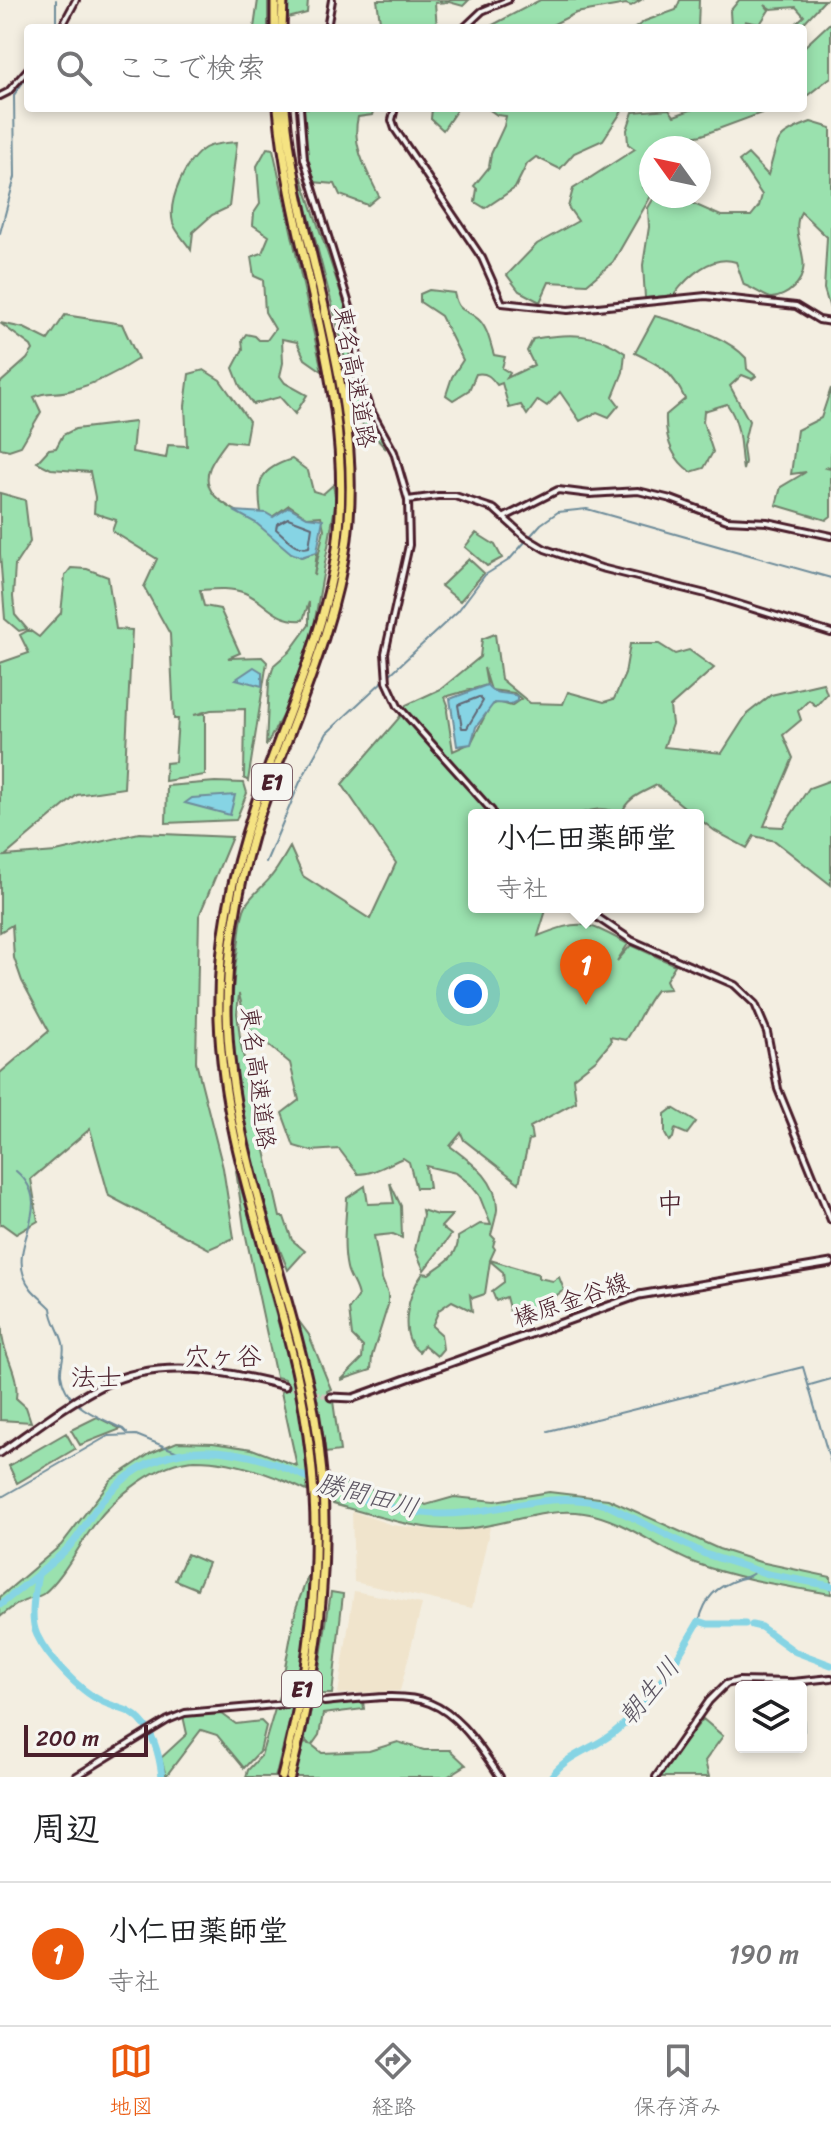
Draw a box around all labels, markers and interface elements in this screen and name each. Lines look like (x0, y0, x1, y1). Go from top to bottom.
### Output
search box (24, 24, 807, 112)
text: ここで検索 (116, 41, 266, 95)
icon: search (52, 46, 96, 90)
north arrow (639, 136, 711, 208)
street label: 東名高速道路 (322, 302, 388, 452)
road number: E1 (252, 764, 292, 800)
popup (468, 809, 704, 913)
text: 小仁田薬師堂 (496, 811, 676, 865)
text: 寺社 (496, 865, 548, 911)
pin: 1 (560, 939, 612, 1005)
your location (448, 974, 488, 1014)
street label: 東名高速道路 (228, 1004, 288, 1152)
district label: 中 (656, 1179, 684, 1228)
street label: 榛原金谷線 (507, 1261, 635, 1339)
district label: 穴ヶ谷 (184, 1333, 262, 1379)
district label: 法士 (70, 1354, 122, 1400)
water label: 勝間田川 (312, 1459, 424, 1531)
water label: 朝生川 (606, 1646, 692, 1736)
road number: E1 (282, 1671, 322, 1707)
map controls (735, 1681, 807, 1753)
button: layers (735, 1681, 807, 1753)
text: 200 m (36, 1719, 99, 1758)
scale bar (24, 1721, 148, 1757)
text: 周辺 (32, 1799, 100, 1859)
text: 小仁田薬師堂 (108, 1904, 288, 1958)
text: 1 (52, 1931, 64, 1977)
text: 190 m (729, 1931, 799, 1977)
text: 寺社 (108, 1958, 160, 2004)
tab: 地図 (109, 2039, 153, 2126)
tab: 経路 (371, 2039, 416, 2126)
tab: 保存済み (634, 2039, 722, 2126)

